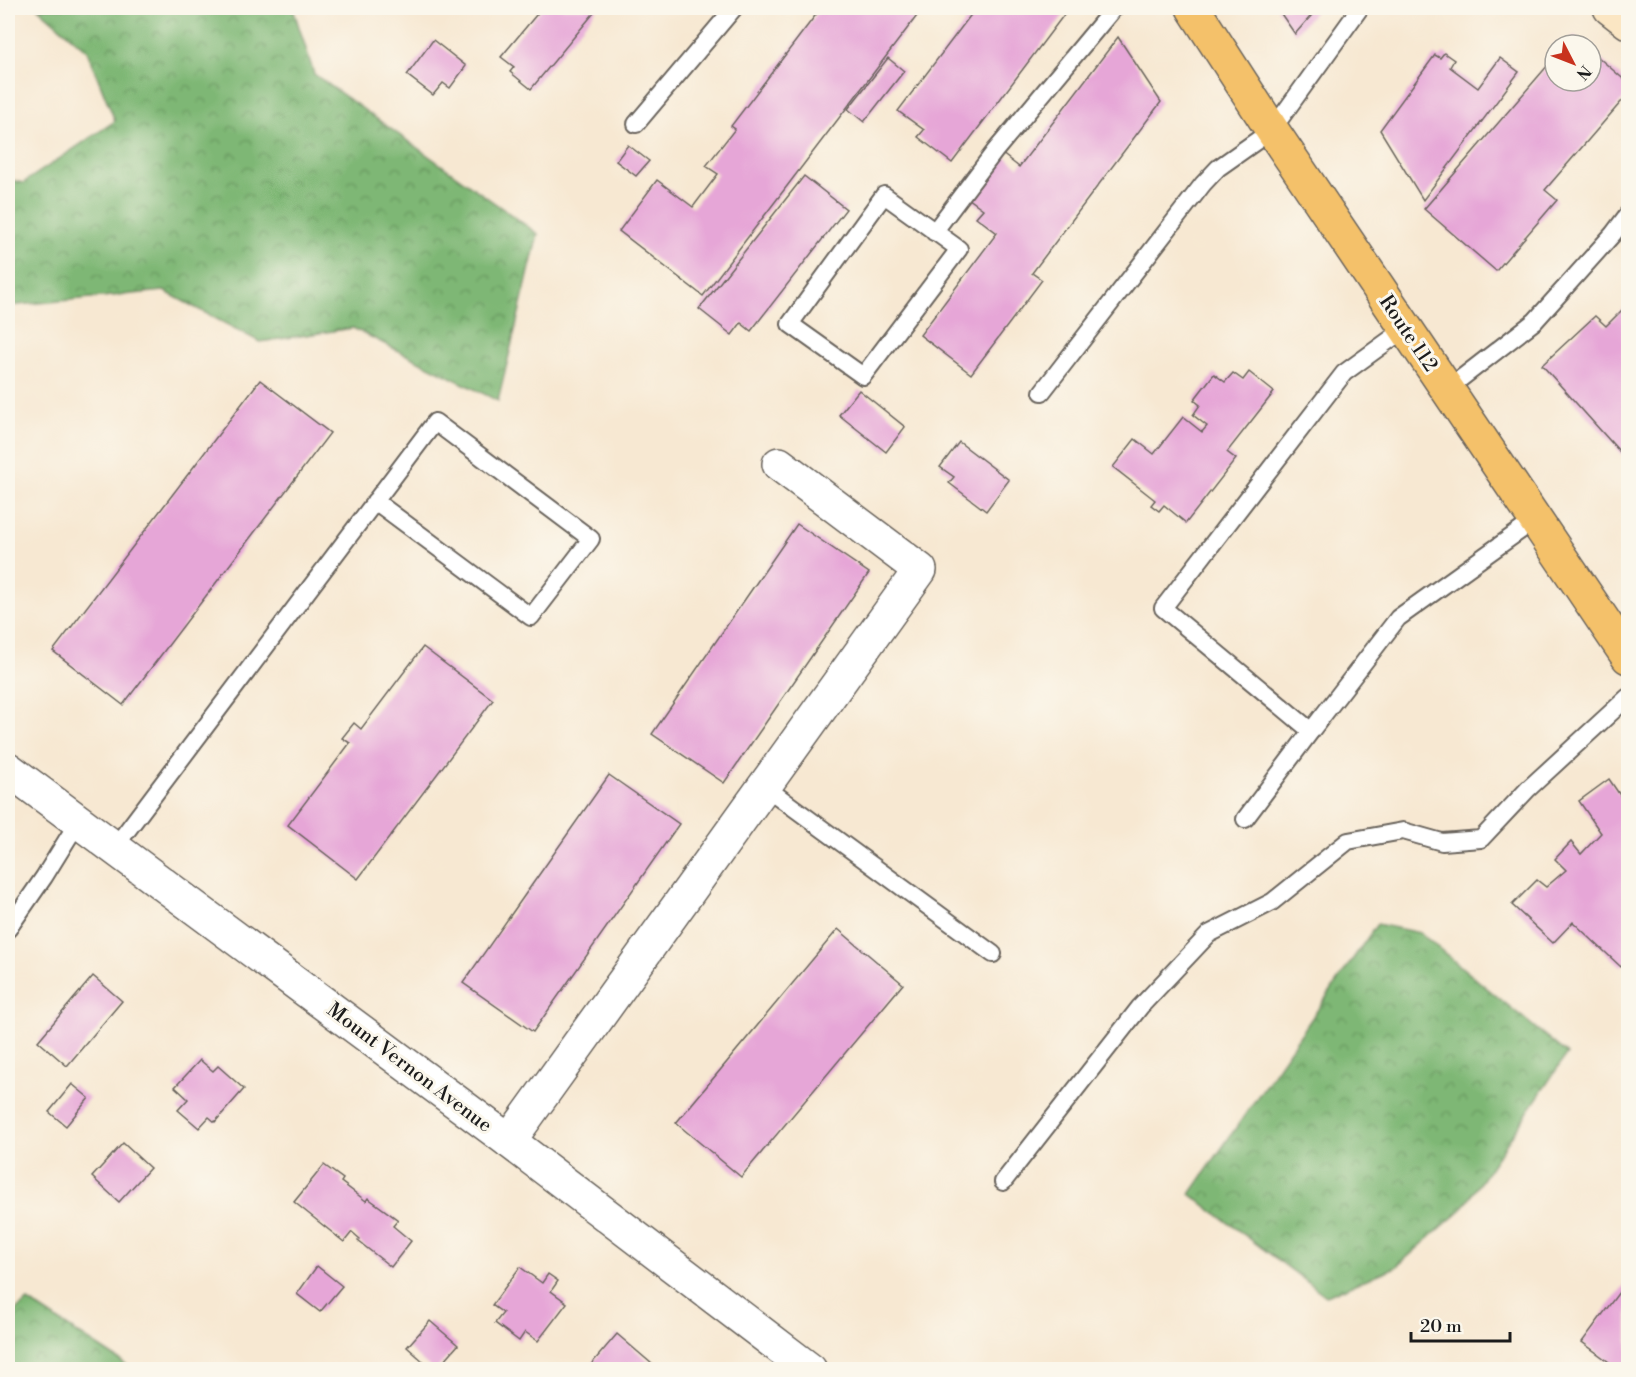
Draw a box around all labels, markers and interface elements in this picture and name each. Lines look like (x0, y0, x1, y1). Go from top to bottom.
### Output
north arrow (1543, 33, 1603, 93)
text: N (1572, 61, 1595, 84)
street label: Route 112 (1373, 291, 1442, 377)
street label: Mount Vernon Avenue (322, 998, 497, 1138)
scale bar (1411, 1305, 1510, 1343)
text: 20 m (1420, 1315, 1462, 1338)

